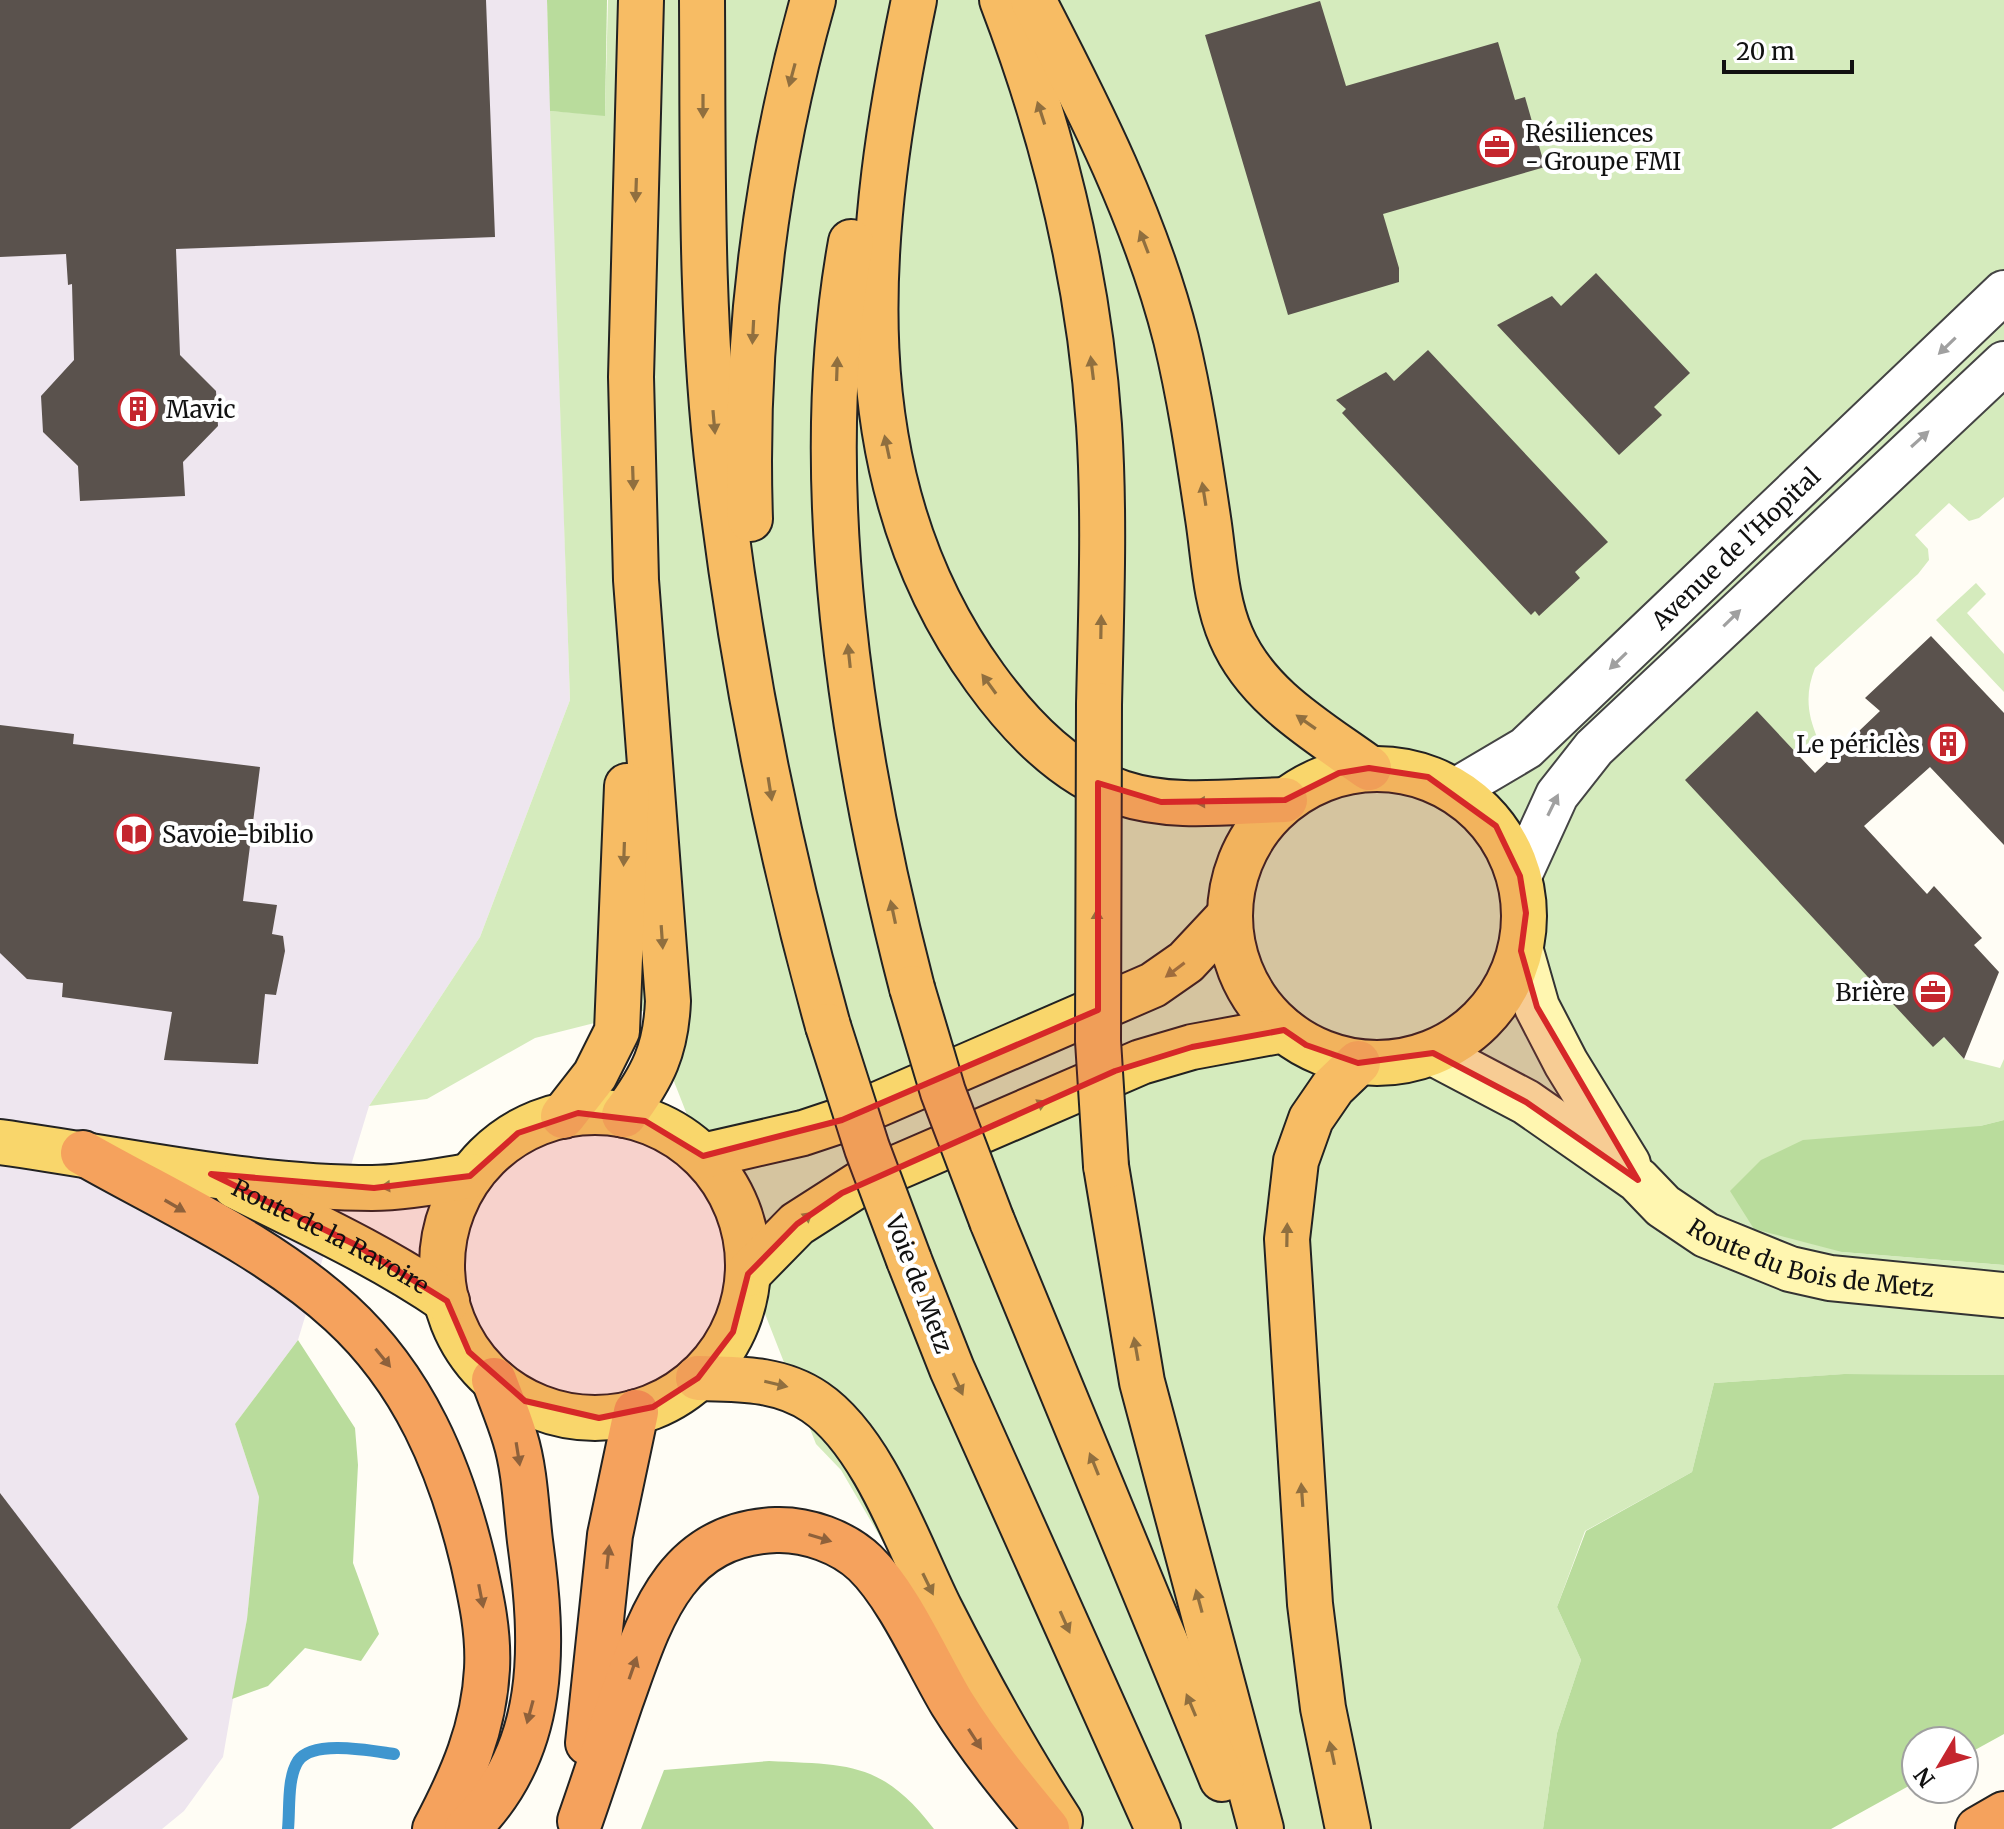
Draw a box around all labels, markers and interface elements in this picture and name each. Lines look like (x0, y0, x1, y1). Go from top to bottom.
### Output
scale bar (1724, 24, 1852, 74)
text: 20 m (1736, 36, 1795, 67)
one-way arrow (785, 63, 797, 88)
one-way arrow (697, 94, 709, 119)
one-way arrow (1035, 101, 1047, 125)
place label: Résiliences - Groupe FMI (1525, 118, 1681, 177)
office icon: Résiliences - Groupe FMI (1476, 126, 1518, 168)
one-way arrow (629, 178, 642, 203)
one-way arrow (1137, 230, 1150, 254)
one-way arrow (746, 320, 759, 345)
one-way arrow (1938, 336, 1957, 354)
one-way arrow (1085, 355, 1098, 380)
one-way arrow (831, 356, 844, 381)
building icon: Mavic (117, 388, 159, 430)
place label: Mavic (166, 394, 236, 425)
one-way arrow (708, 410, 721, 435)
one-way arrow (1911, 431, 1930, 449)
one-way arrow (881, 435, 893, 460)
street label: Avenue de l'Hopital (1644, 461, 1826, 636)
one-way arrow (627, 466, 640, 491)
one-way arrow (1197, 482, 1210, 507)
one-way arrow (1722, 609, 1741, 628)
one-way arrow (1094, 614, 1107, 639)
one-way arrow (843, 643, 856, 668)
one-way arrow (1609, 652, 1628, 670)
one-way arrow (982, 674, 997, 695)
one-way arrow (1295, 715, 1316, 731)
building icon: Le périclès (1927, 723, 1969, 765)
place label: Le périclès (1796, 729, 1920, 760)
one-way arrow (765, 777, 777, 802)
one-way arrow (1546, 793, 1560, 817)
one-way arrow (1194, 795, 1219, 808)
library icon: Savoie-biblio (113, 813, 155, 855)
place label: Savoie-biblio (162, 819, 313, 850)
one-way arrow (618, 842, 631, 867)
one-way arrow (886, 900, 899, 925)
one-way arrow (1091, 908, 1103, 933)
one-way arrow (656, 925, 669, 950)
one-way arrow (1164, 962, 1186, 978)
office icon: Brière (1912, 971, 1954, 1013)
place label: Brière (1835, 977, 1905, 1008)
one-way arrow (1024, 1099, 1048, 1113)
street label: Route de la Ravoire (227, 1172, 435, 1301)
one-way arrow (380, 1180, 405, 1193)
one-way arrow (164, 1198, 186, 1212)
street label: Voie de Metz (878, 1209, 960, 1358)
street label: Route du Bois de Metz (1682, 1211, 1935, 1304)
one-way arrow (793, 1212, 813, 1229)
one-way arrow (1281, 1222, 1294, 1247)
one-way arrow (1129, 1336, 1141, 1361)
one-way arrow (374, 1348, 391, 1368)
one-way arrow (952, 1373, 965, 1396)
one-way arrow (763, 1378, 788, 1391)
one-way arrow (512, 1442, 525, 1467)
one-way arrow (1087, 1452, 1100, 1476)
one-way arrow (1295, 1482, 1308, 1507)
one-way arrow (808, 1532, 832, 1545)
one-way arrow (602, 1544, 615, 1569)
one-way arrow (921, 1573, 935, 1596)
one-way arrow (475, 1584, 487, 1609)
one-way arrow (1192, 1588, 1204, 1613)
one-way arrow (1058, 1610, 1072, 1633)
one-way arrow (627, 1656, 639, 1680)
one-way arrow (1185, 1693, 1198, 1717)
one-way arrow (524, 1699, 536, 1724)
north arrow (1900, 1725, 1980, 1805)
one-way arrow (968, 1728, 983, 1749)
one-way arrow (1326, 1740, 1338, 1765)
text: N (1907, 1761, 1941, 1793)

